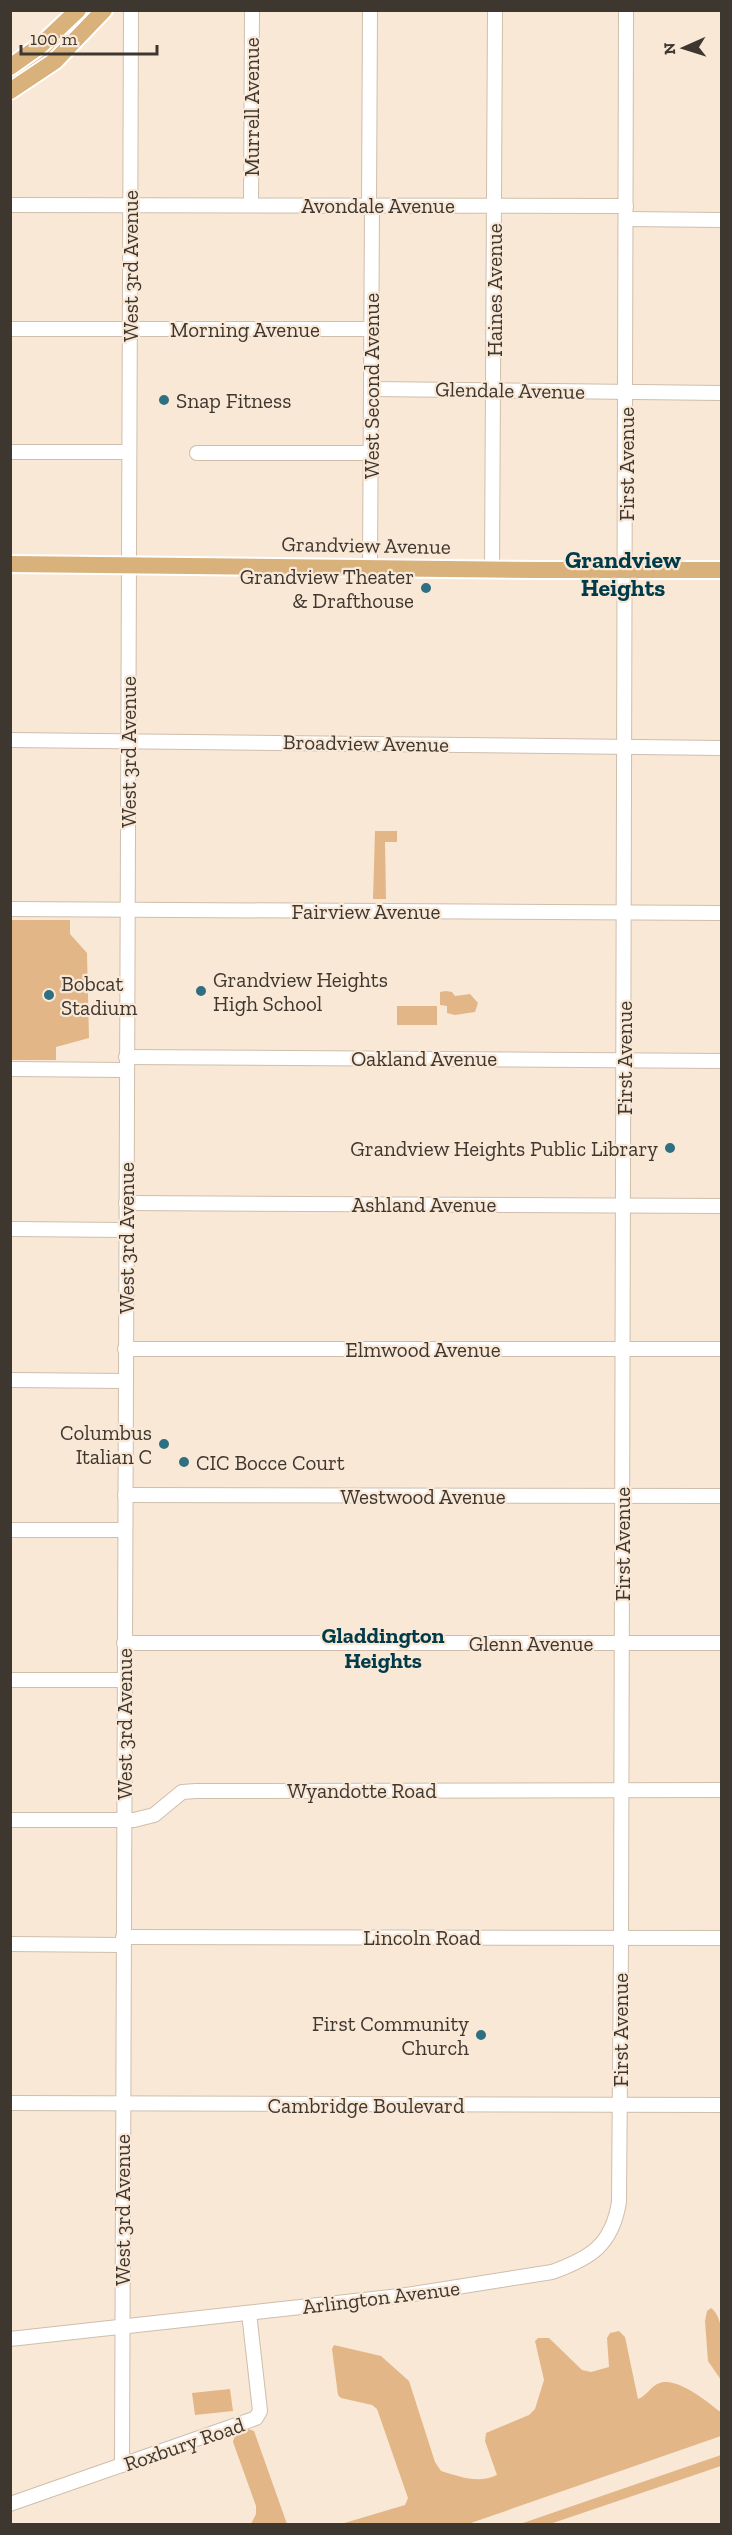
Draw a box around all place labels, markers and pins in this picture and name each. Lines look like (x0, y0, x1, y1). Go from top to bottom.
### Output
place label: Snap Fitness (176, 388, 291, 413)
marker: Snap Fitness (157, 393, 171, 407)
place label: Grandview Theater & Drafthouse (240, 564, 414, 613)
marker: Grandview Theater & Drafthouse (419, 581, 433, 595)
place label: Grandview Heights High School (213, 967, 388, 1016)
place label: Bobcat Stadium (61, 971, 137, 1020)
marker: Grandview Heights High School (194, 984, 208, 998)
marker: Bobcat Stadium (42, 988, 56, 1002)
place label: Grandview Heights Public Library (350, 1136, 658, 1161)
marker: Grandview Heights Public Library (663, 1141, 677, 1155)
place label: Columbus Italian C (60, 1420, 152, 1469)
marker: Columbus Italian C (157, 1437, 171, 1451)
place label: CIC Bocce Court (196, 1450, 345, 1475)
marker: CIC Bocce Court (177, 1455, 191, 1469)
place label: First Community Church (312, 2011, 469, 2060)
marker: First Community Church (474, 2028, 488, 2042)

